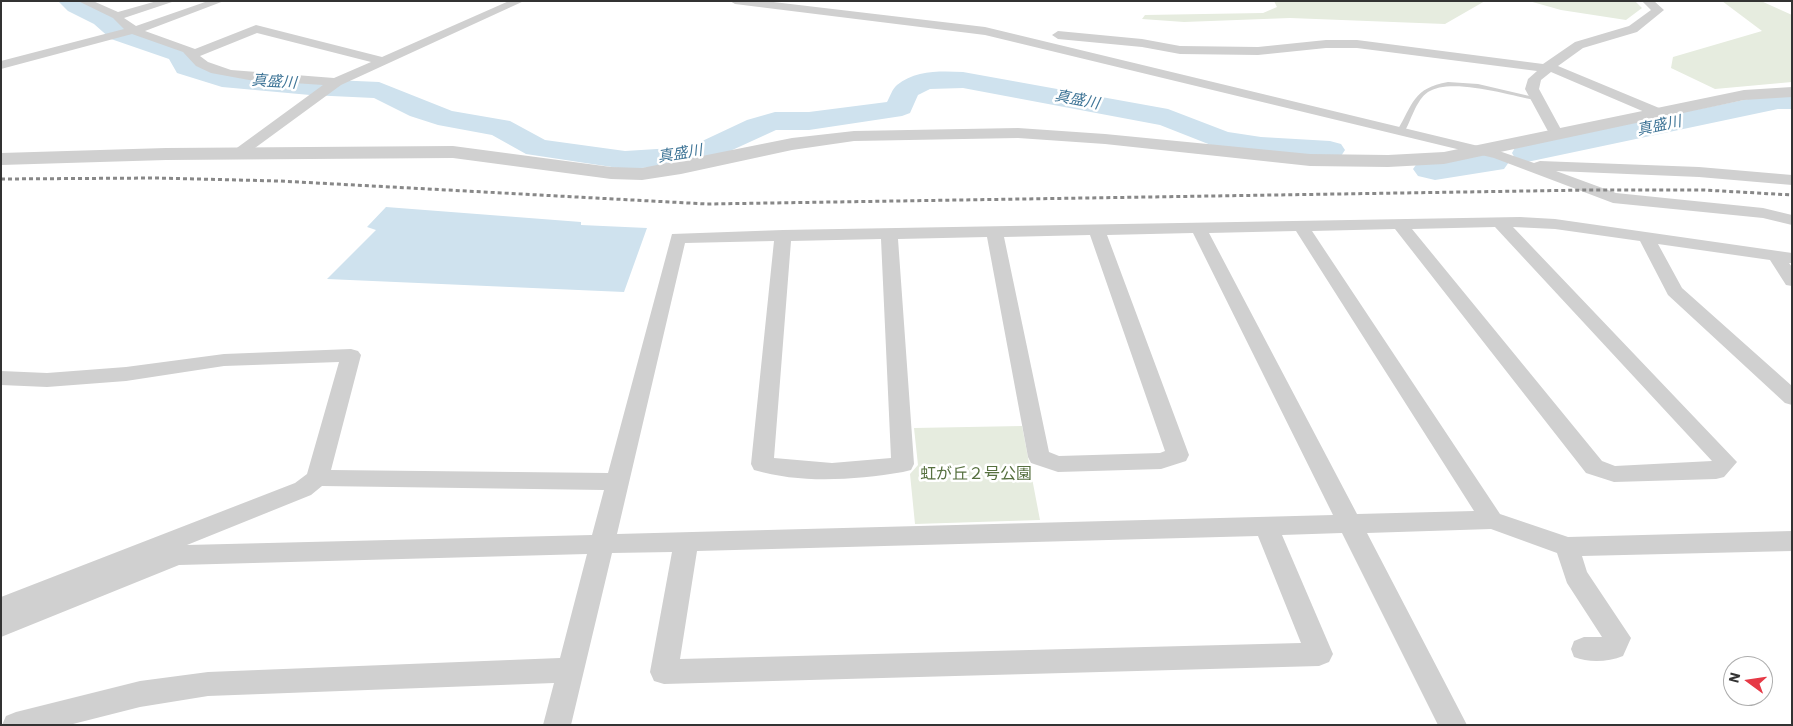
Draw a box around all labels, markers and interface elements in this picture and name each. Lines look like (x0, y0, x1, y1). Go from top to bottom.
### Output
water label: 真盛川 (251, 71, 297, 93)
water label: 真盛川 (1053, 87, 1101, 113)
water label: 真盛川 (1635, 113, 1683, 139)
water label: 真盛川 (656, 142, 704, 166)
park label: 虹が丘２号公園 (920, 464, 1032, 484)
north arrow (1723, 656, 1773, 706)
text: N (1724, 671, 1744, 685)

